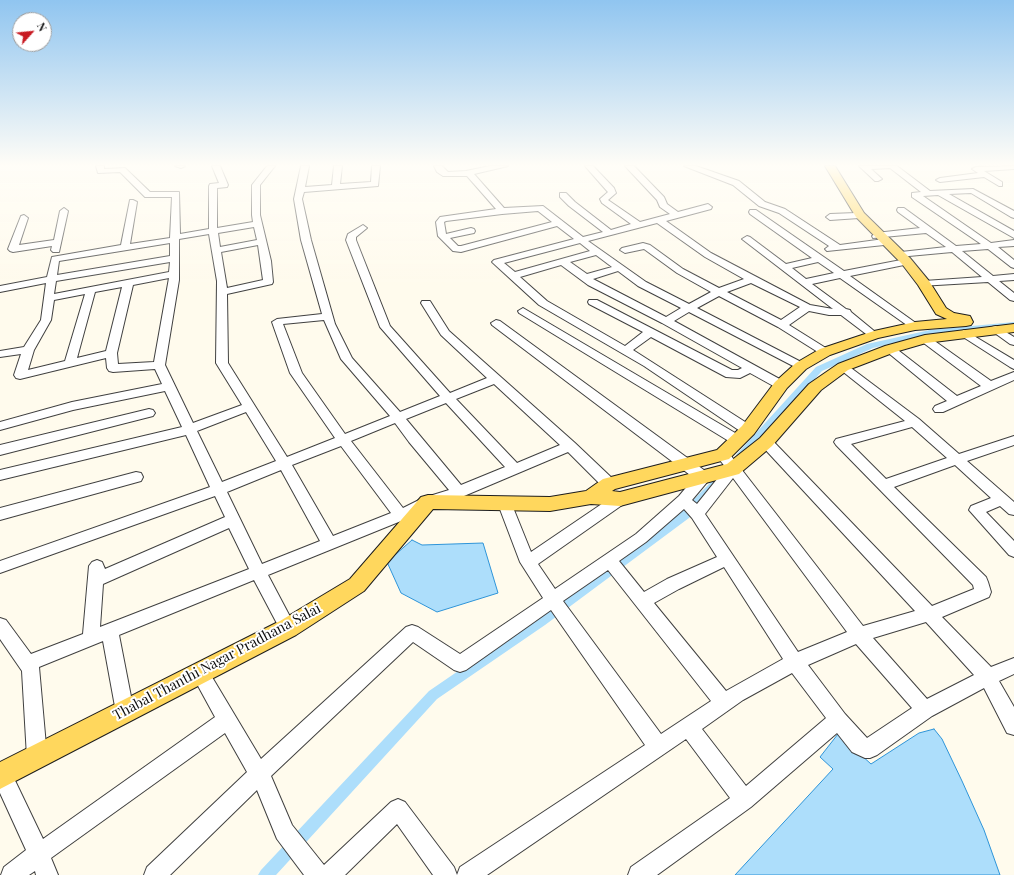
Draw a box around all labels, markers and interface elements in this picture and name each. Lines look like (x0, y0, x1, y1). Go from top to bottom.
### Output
north arrow (12, 12, 52, 52)
text: N (34, 20, 51, 34)
street label: Thabal Thanthi Nagar Pradhana Salai (110, 600, 324, 724)

